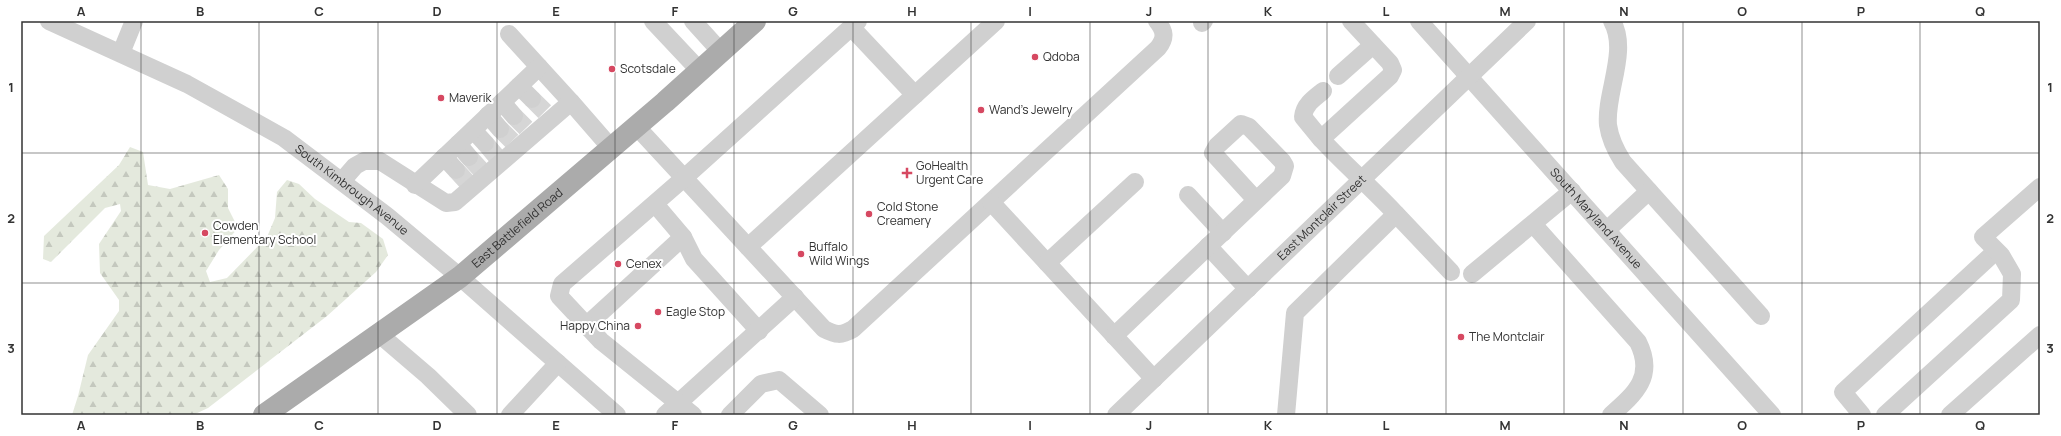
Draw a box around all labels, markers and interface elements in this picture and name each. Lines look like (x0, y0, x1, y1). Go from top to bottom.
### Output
text: A (77, 2, 86, 20)
text: B (196, 2, 204, 20)
text: C (314, 2, 324, 20)
text: D (432, 2, 442, 20)
text: E (552, 2, 560, 20)
text: F (672, 2, 679, 20)
text: G (788, 2, 798, 20)
text: H (907, 2, 917, 20)
text: I (1028, 2, 1032, 20)
text: J (1146, 2, 1152, 20)
text: K (1264, 2, 1273, 20)
text: L (1383, 2, 1390, 20)
text: M (1499, 2, 1511, 20)
text: N (1619, 2, 1629, 20)
text: O (1737, 2, 1747, 20)
text: P (1857, 2, 1865, 20)
text: Q (1975, 2, 1985, 20)
place label: Qdoba (1043, 48, 1080, 65)
marker: Qdoba (1030, 52, 1040, 62)
place label: Scotsdale (620, 60, 676, 77)
marker: Scotsdale (607, 64, 617, 74)
text: 1 (8, 78, 14, 96)
text: 1 (2047, 78, 2053, 96)
place label: Maverik (449, 89, 493, 106)
marker: Maverik (436, 93, 446, 103)
place label: Wand's Jewelry (989, 101, 1073, 118)
marker: Wand's Jewelry (976, 105, 986, 115)
street label: South Kimbrough Avenue (292, 140, 413, 239)
place label: GoHealth Urgent Care (916, 157, 983, 188)
street label: South Maryland Avenue (1546, 164, 1646, 272)
marker: GoHealth Urgent Care (901, 167, 913, 179)
street label: East Montclair Street (1273, 171, 1370, 264)
street label: East Battlefield Road (468, 184, 566, 272)
place label: Cold Stone Creamery (877, 198, 938, 229)
text: 2 (7, 209, 15, 227)
marker: Cold Stone Creamery (864, 209, 874, 219)
text: 2 (2046, 209, 2054, 227)
place label: Cowden Elementary School (213, 217, 316, 248)
marker: Cowden Elementary School (200, 228, 210, 238)
place label: Buffalo Wild Wings (809, 238, 869, 269)
marker: Buffalo Wild Wings (796, 249, 806, 259)
place label: Cenex (626, 255, 662, 272)
marker: Cenex (613, 259, 623, 269)
place label: Eagle Stop (666, 303, 725, 320)
marker: Eagle Stop (653, 307, 663, 317)
place label: Happy China (560, 317, 630, 334)
marker: Happy China (633, 321, 643, 331)
place label: The Montclair (1469, 328, 1545, 345)
marker: The Montclair (1456, 332, 1466, 342)
text: 3 (7, 339, 15, 357)
text: 3 (2046, 339, 2054, 357)
text: A (77, 416, 86, 434)
text: B (196, 416, 204, 434)
text: C (314, 416, 324, 434)
text: D (432, 416, 442, 434)
text: E (552, 416, 560, 434)
text: F (672, 416, 679, 434)
text: G (788, 416, 798, 434)
text: H (907, 416, 917, 434)
text: I (1028, 416, 1032, 434)
text: J (1146, 416, 1152, 434)
text: K (1264, 416, 1273, 434)
text: L (1383, 416, 1390, 434)
text: M (1499, 416, 1511, 434)
text: N (1619, 416, 1629, 434)
text: O (1737, 416, 1747, 434)
text: P (1857, 416, 1865, 434)
text: Q (1975, 416, 1985, 434)

